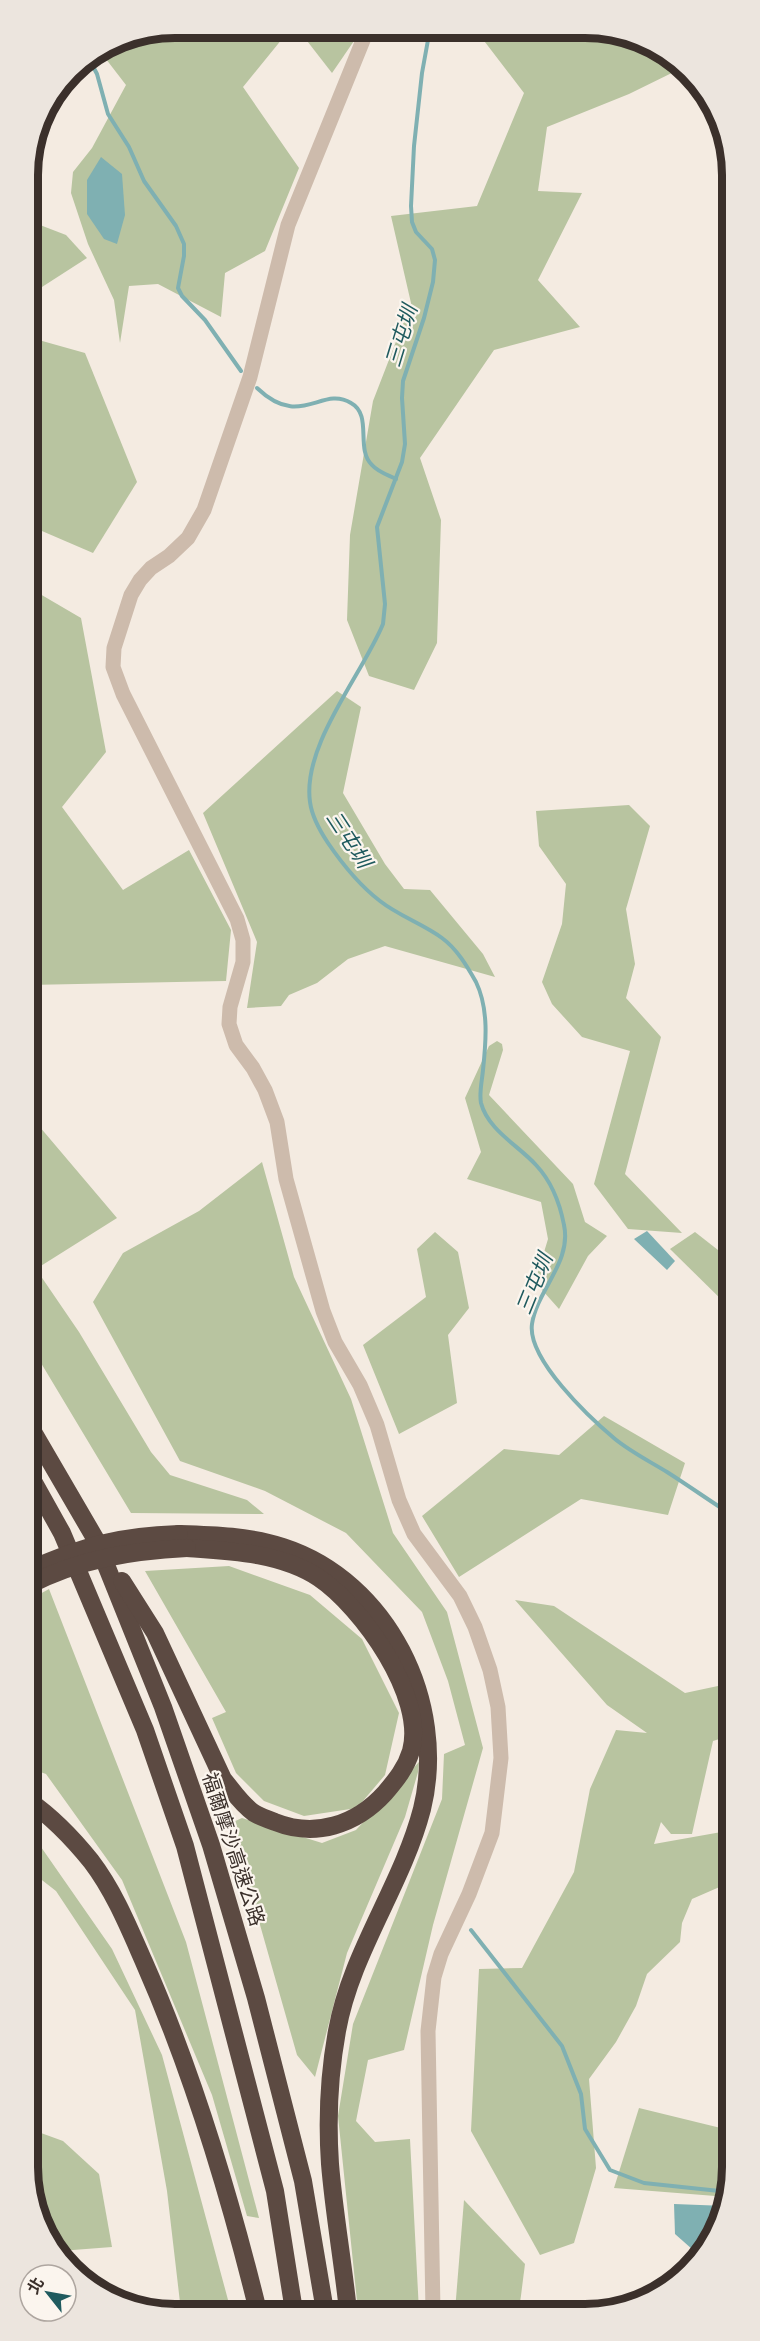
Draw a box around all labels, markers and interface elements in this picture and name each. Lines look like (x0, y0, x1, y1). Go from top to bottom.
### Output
water label: 三屯圳 (378, 299, 425, 370)
water label: 三屯圳 (320, 805, 380, 876)
water label: 三屯圳 (509, 1247, 560, 1319)
street label: 福爾摩沙高速公路 (196, 1769, 272, 1929)
north arrow (18, 2263, 78, 2323)
text: 北 (22, 2273, 49, 2298)

